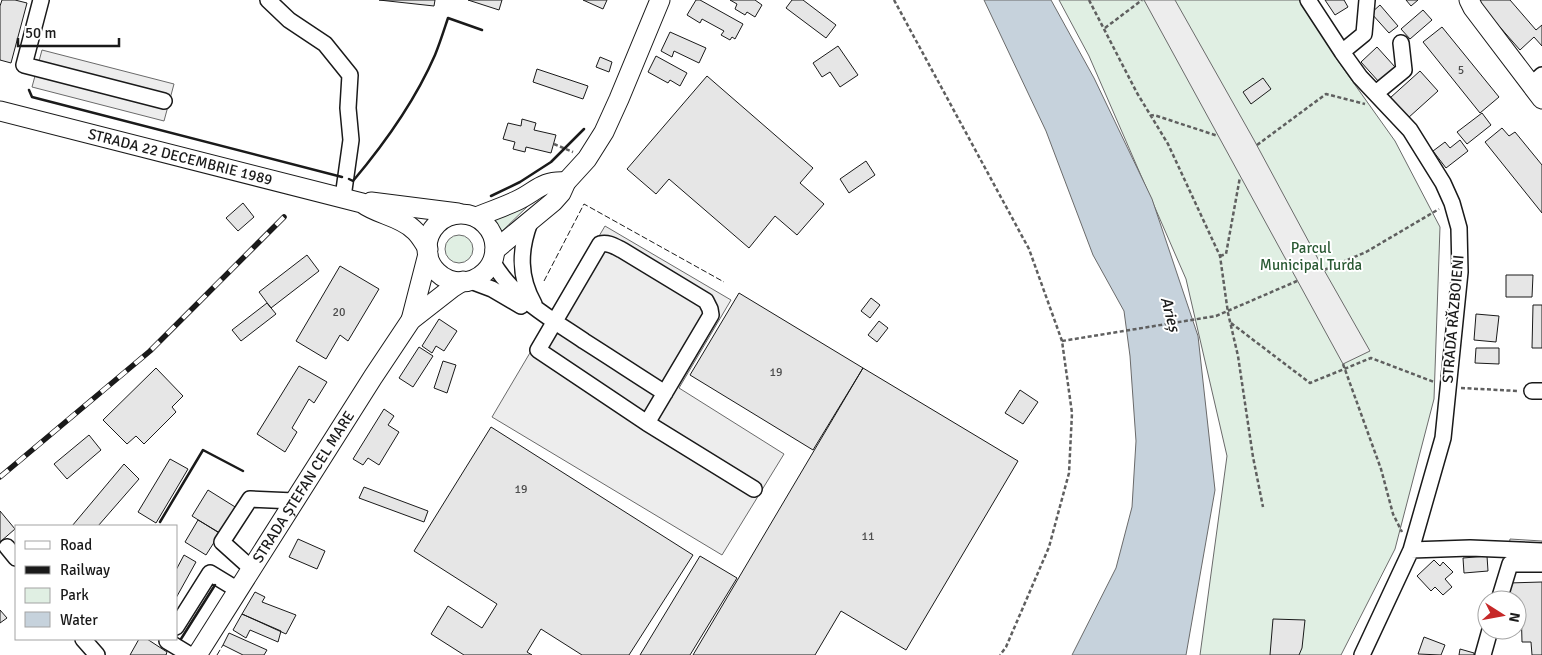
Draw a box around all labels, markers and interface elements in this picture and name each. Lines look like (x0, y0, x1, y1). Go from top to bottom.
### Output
scale bar (18, 15, 119, 47)
text: 50 m (25, 24, 56, 42)
house number: 5 (1458, 63, 1464, 78)
street label: STRADA 22 DECEMBRIE 1989 (86, 125, 274, 189)
park label: Parcul Municipal Turda (1260, 239, 1362, 274)
street label: STRADA RĂZBOIENI (1438, 254, 1468, 384)
water label: Arieș (1156, 295, 1185, 336)
house number: 20 (333, 305, 345, 320)
house number: 19 (770, 365, 782, 380)
street label: STRADA ȘTEFAN CEL MARE (249, 408, 358, 566)
house number: 19 (515, 482, 527, 497)
legend (15, 525, 178, 640)
house number: 11 (862, 529, 874, 544)
text: Road (60, 536, 92, 554)
text: Railway (60, 561, 110, 579)
text: Park (60, 586, 89, 604)
north arrow (1477, 590, 1527, 640)
text: Water (60, 611, 98, 629)
text: N (1505, 611, 1524, 624)

